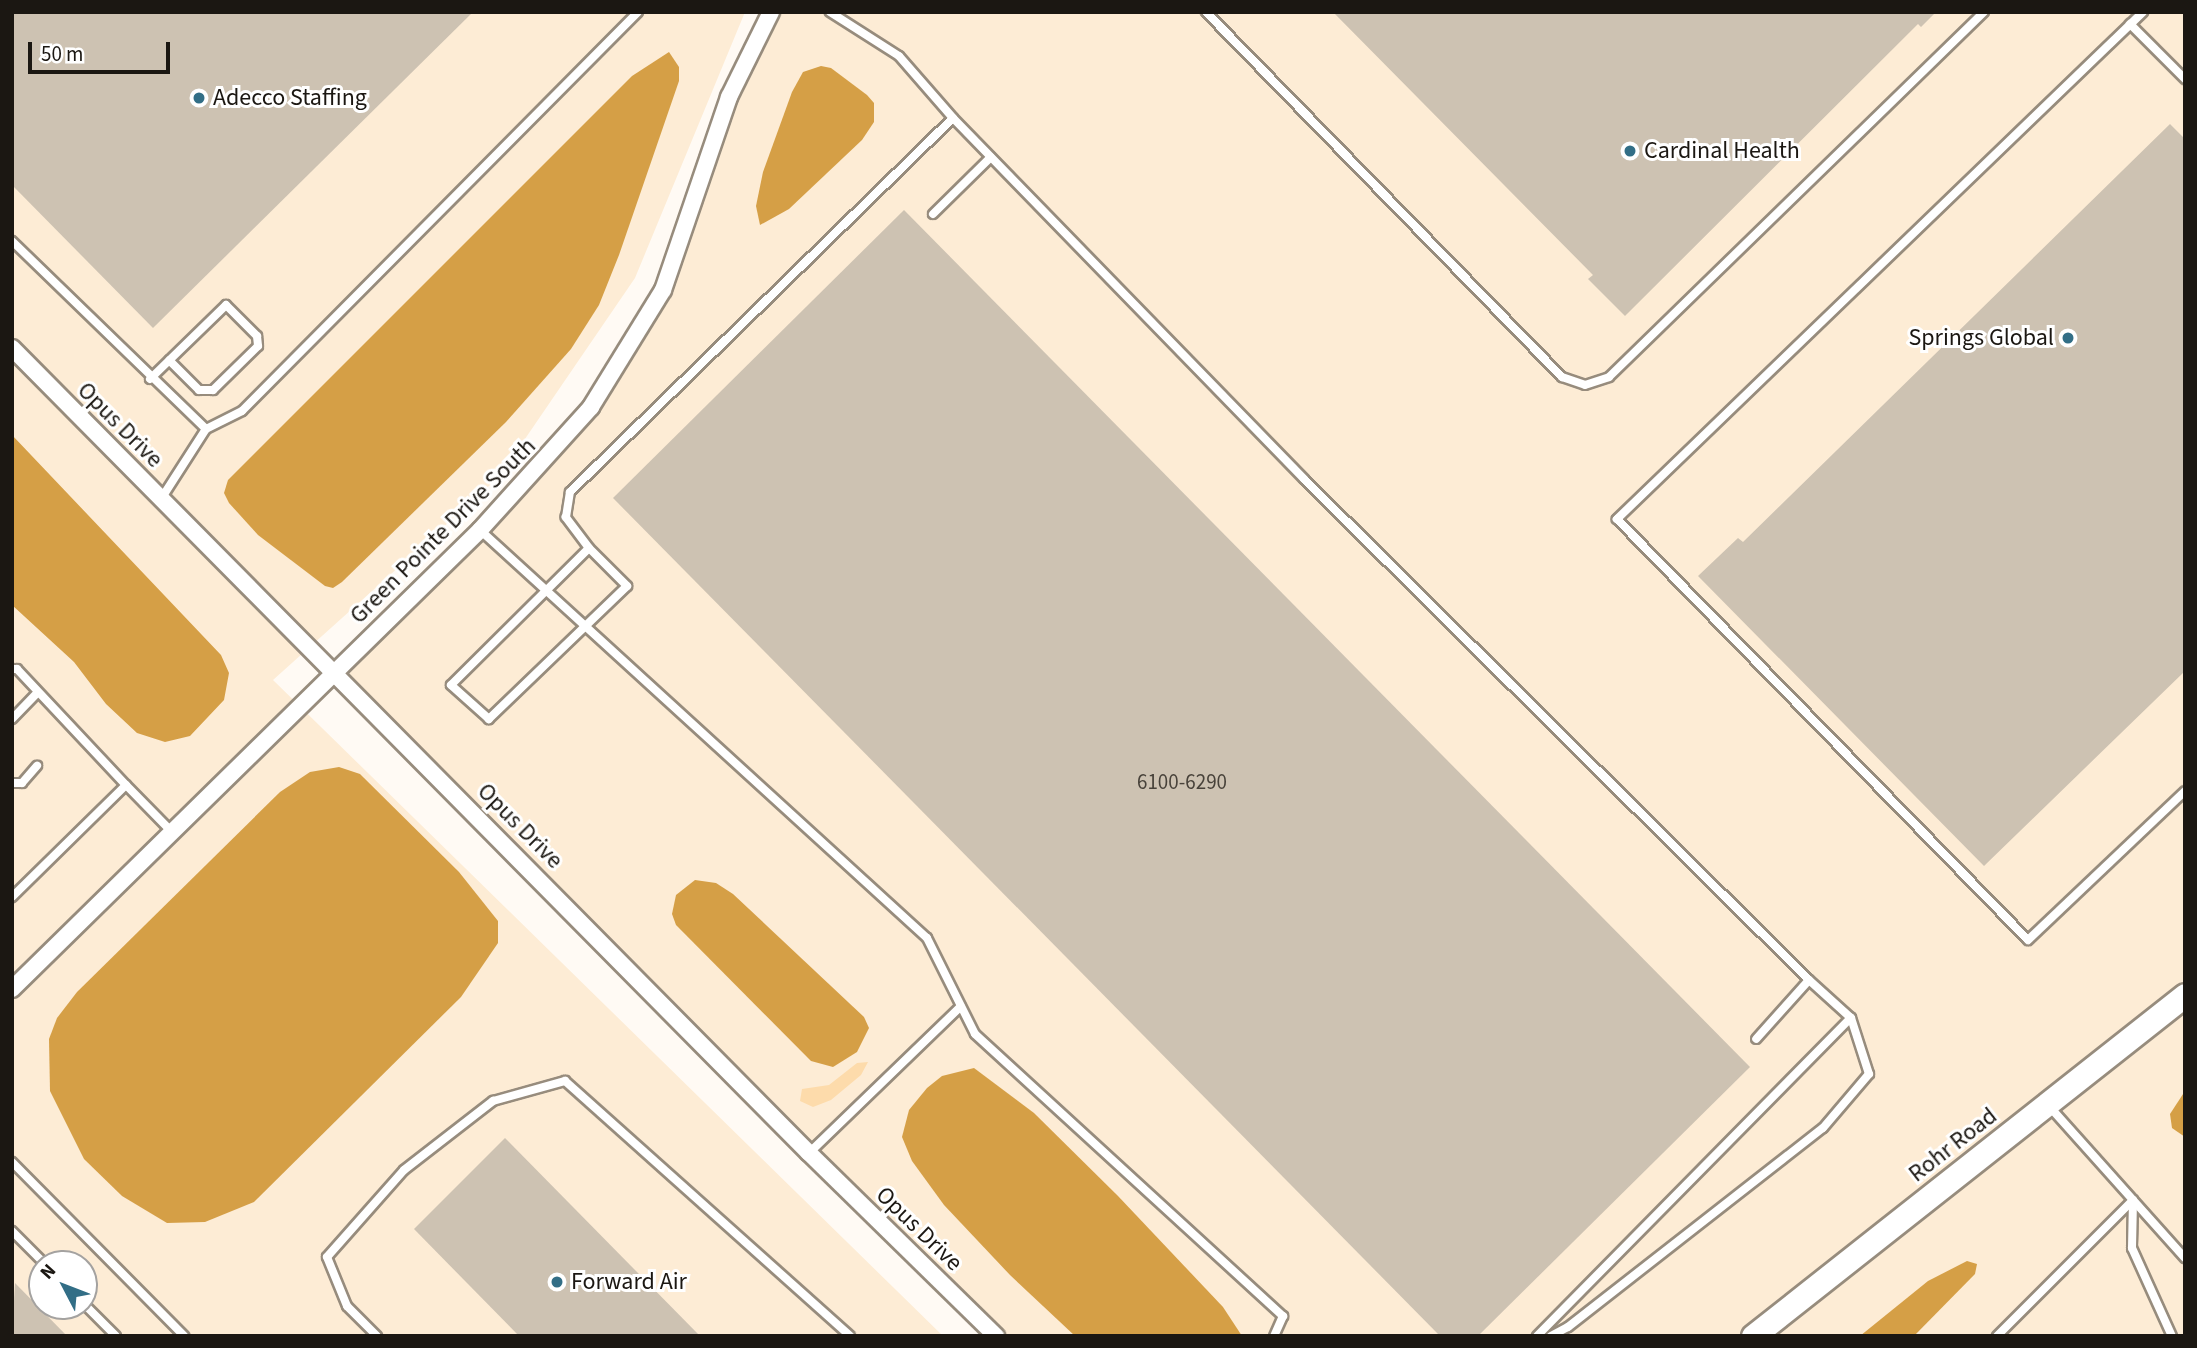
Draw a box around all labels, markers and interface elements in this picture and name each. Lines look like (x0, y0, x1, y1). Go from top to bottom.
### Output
scale bar (32, 28, 173, 72)
text: 50 m (41, 39, 83, 69)
place label: Adecco Staffing (213, 84, 367, 112)
marker: Adecco Staffing (191, 90, 207, 106)
place label: Cardinal Health (1644, 137, 1800, 165)
marker: Cardinal Health (1622, 143, 1638, 159)
place label: Springs Global (1908, 324, 2054, 352)
marker: Springs Global (2060, 330, 2076, 346)
street label: Opus Drive (71, 376, 169, 474)
street label: Green Pointe Drive South (344, 432, 542, 630)
house number: 6100-6290 (1137, 769, 1227, 795)
street label: Opus Drive (471, 777, 569, 875)
street label: Rohr Road (1903, 1102, 2003, 1188)
street label: Opus Drive (870, 1181, 968, 1277)
north arrow (28, 1250, 98, 1320)
text: N (34, 1258, 63, 1286)
place label: Forward Air (571, 1268, 687, 1296)
marker: Forward Air (549, 1274, 565, 1290)

